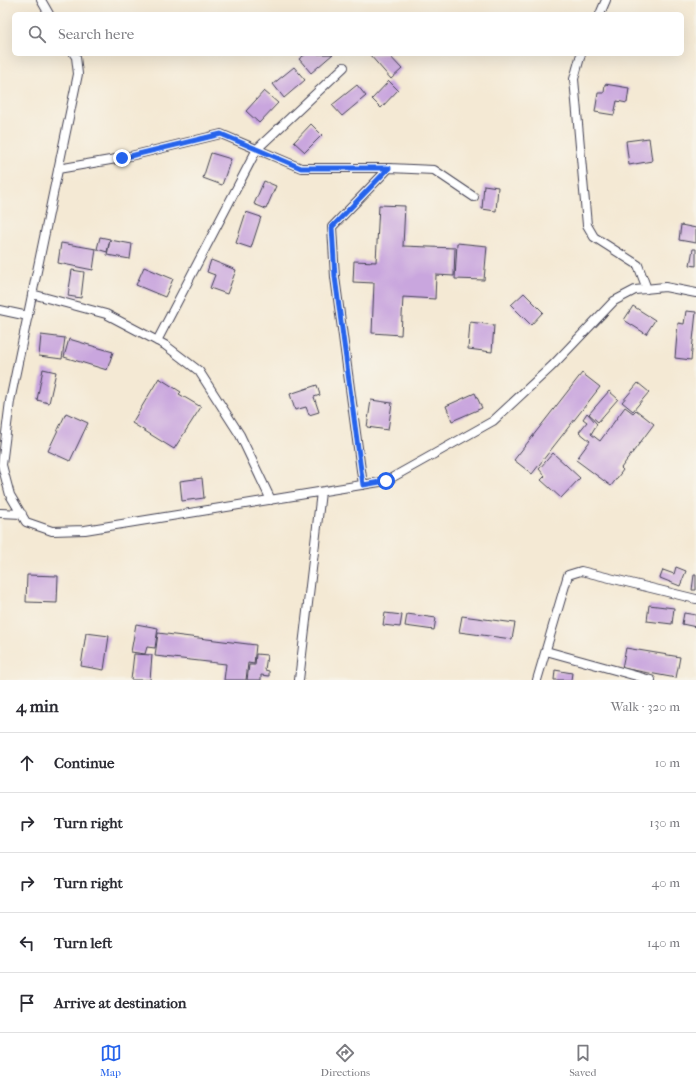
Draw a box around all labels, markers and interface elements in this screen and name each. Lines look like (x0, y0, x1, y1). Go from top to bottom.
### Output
search box (12, 12, 684, 56)
icon: search (26, 23, 48, 45)
text: Search here (58, 25, 134, 43)
route end (113, 149, 131, 167)
route start (377, 472, 395, 490)
text: 4 min (16, 696, 59, 716)
text: Walk · 320 m (611, 699, 680, 714)
icon: ahead (16, 752, 38, 774)
text: Continue (54, 754, 114, 772)
text: 10 m (655, 755, 680, 770)
icon: right (16, 812, 38, 834)
text: Turn right (54, 814, 123, 832)
text: 130 m (649, 815, 680, 830)
icon: right (16, 872, 38, 894)
text: Turn right (54, 874, 123, 892)
text: 40 m (652, 875, 680, 890)
icon: left (16, 932, 38, 954)
text: Turn left (54, 934, 112, 952)
text: 140 m (647, 935, 680, 950)
icon: arrive (16, 992, 38, 1014)
text: Arrive at destination (54, 994, 186, 1012)
tab: Map (100, 1042, 122, 1079)
tab: Directions (321, 1042, 370, 1079)
tab: Saved (569, 1042, 596, 1079)

